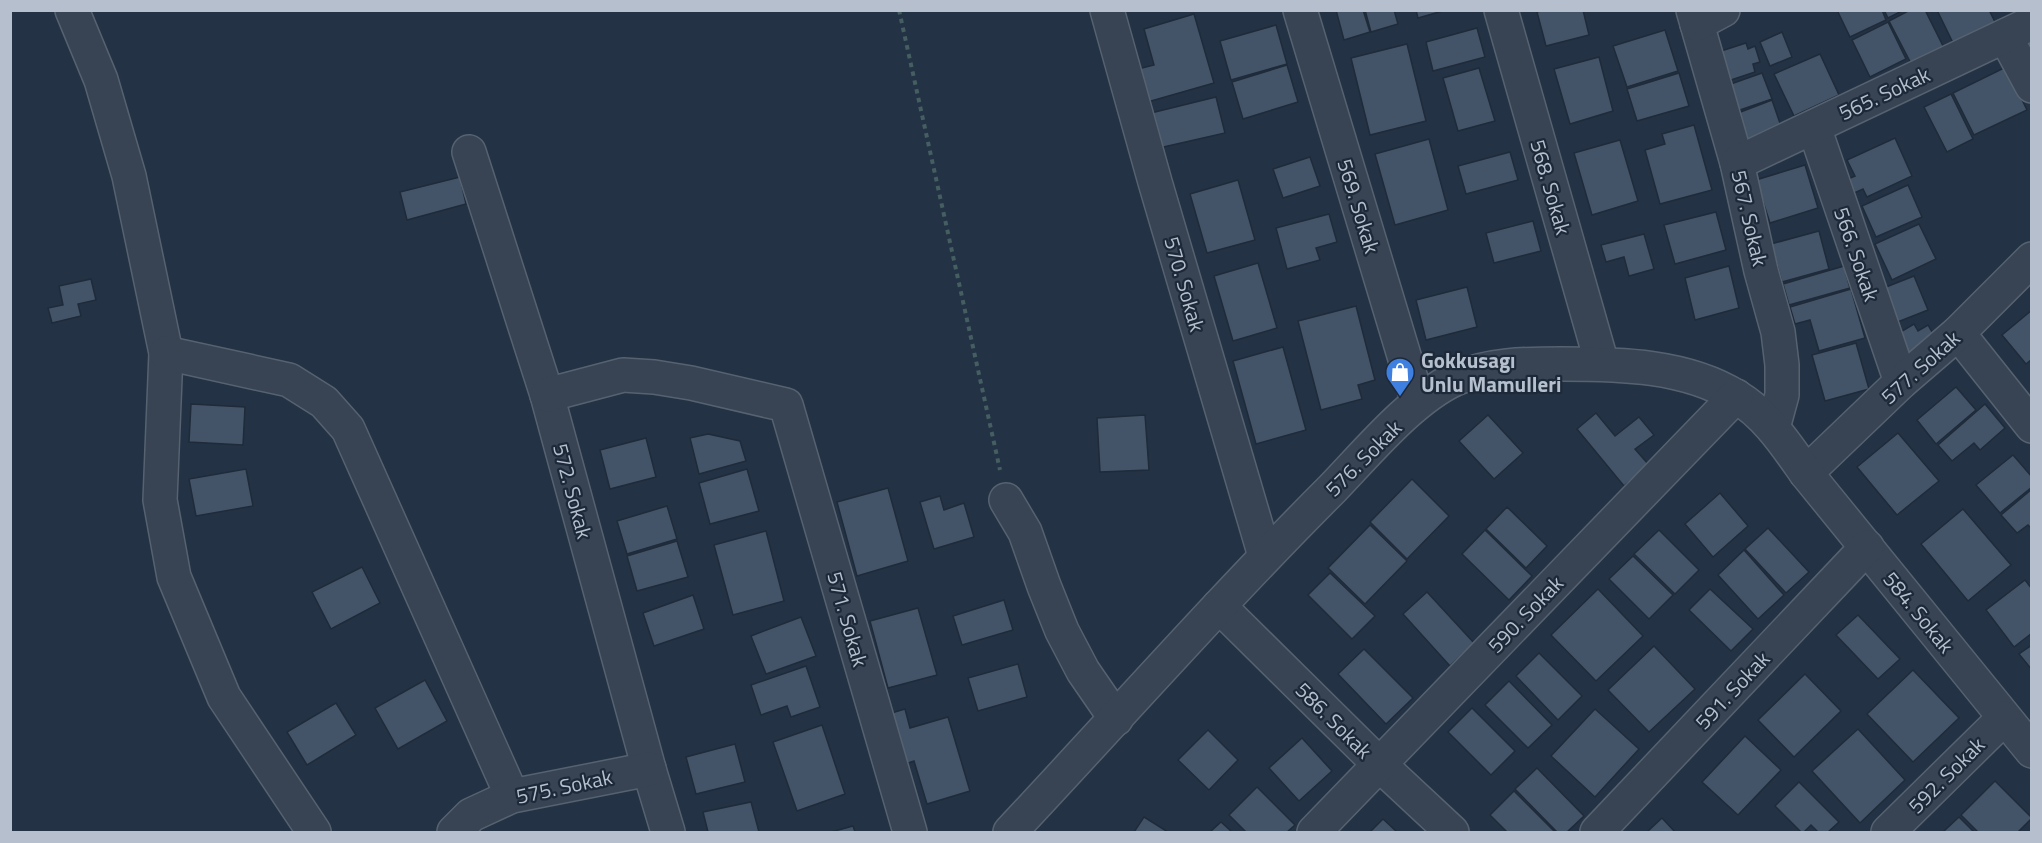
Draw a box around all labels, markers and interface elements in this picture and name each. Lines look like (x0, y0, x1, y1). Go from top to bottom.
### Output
street label: 565. Sokak (1833, 58, 1935, 128)
street label: 568. Sokak (1522, 136, 1580, 238)
street label: 569. Sokak (1329, 155, 1389, 257)
street label: 567. Sokak (1723, 167, 1777, 269)
street label: 566. Sokak (1826, 203, 1888, 305)
street label: 570. Sokak (1156, 233, 1214, 335)
street label: 577. Sokak (1873, 322, 1967, 412)
place label: Gokkusagı Unlu Mamulleri (1421, 344, 1561, 400)
shop icon: Gokkusagı Unlu Mamulleri (1384, 356, 1416, 398)
street label: 576. Sokak (1317, 412, 1409, 504)
street label: 572. Sokak (545, 440, 601, 542)
street label: 584. Sokak (1876, 564, 1962, 660)
street label: 571. Sokak (819, 568, 877, 670)
street label: 590. Sokak (1480, 568, 1570, 660)
street label: 591. Sokak (1687, 643, 1777, 737)
street label: 586. Sokak (1288, 674, 1380, 766)
street label: 592. Sokak (1900, 729, 1992, 821)
street label: 575. Sokak (513, 760, 615, 812)

